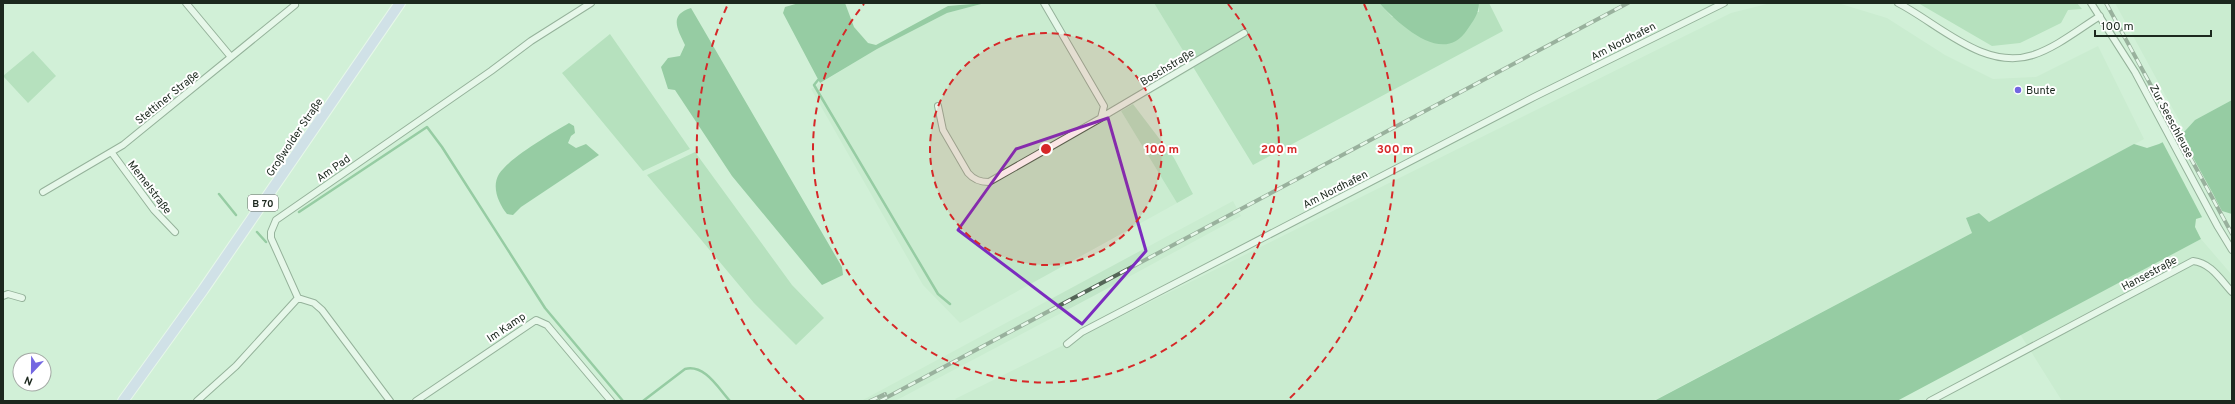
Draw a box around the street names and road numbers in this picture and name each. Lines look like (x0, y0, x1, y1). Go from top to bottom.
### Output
street label: Am Nordhafen (1589, 20, 1658, 64)
street label: Boschstraße (1138, 46, 1197, 89)
street label: Stettiner Straße (133, 68, 203, 128)
street label: Zur Seeschleuse (2146, 82, 2196, 161)
street label: Großwolder Straße (263, 96, 326, 179)
street label: Am Pad (314, 152, 353, 186)
street label: Memelstraße (124, 158, 174, 217)
street label: Am Nordhafen (1301, 168, 1370, 212)
road number: B 70 (248, 195, 278, 211)
street label: Hansestraße (2119, 253, 2180, 294)
street label: Im Kamp (485, 310, 529, 346)

